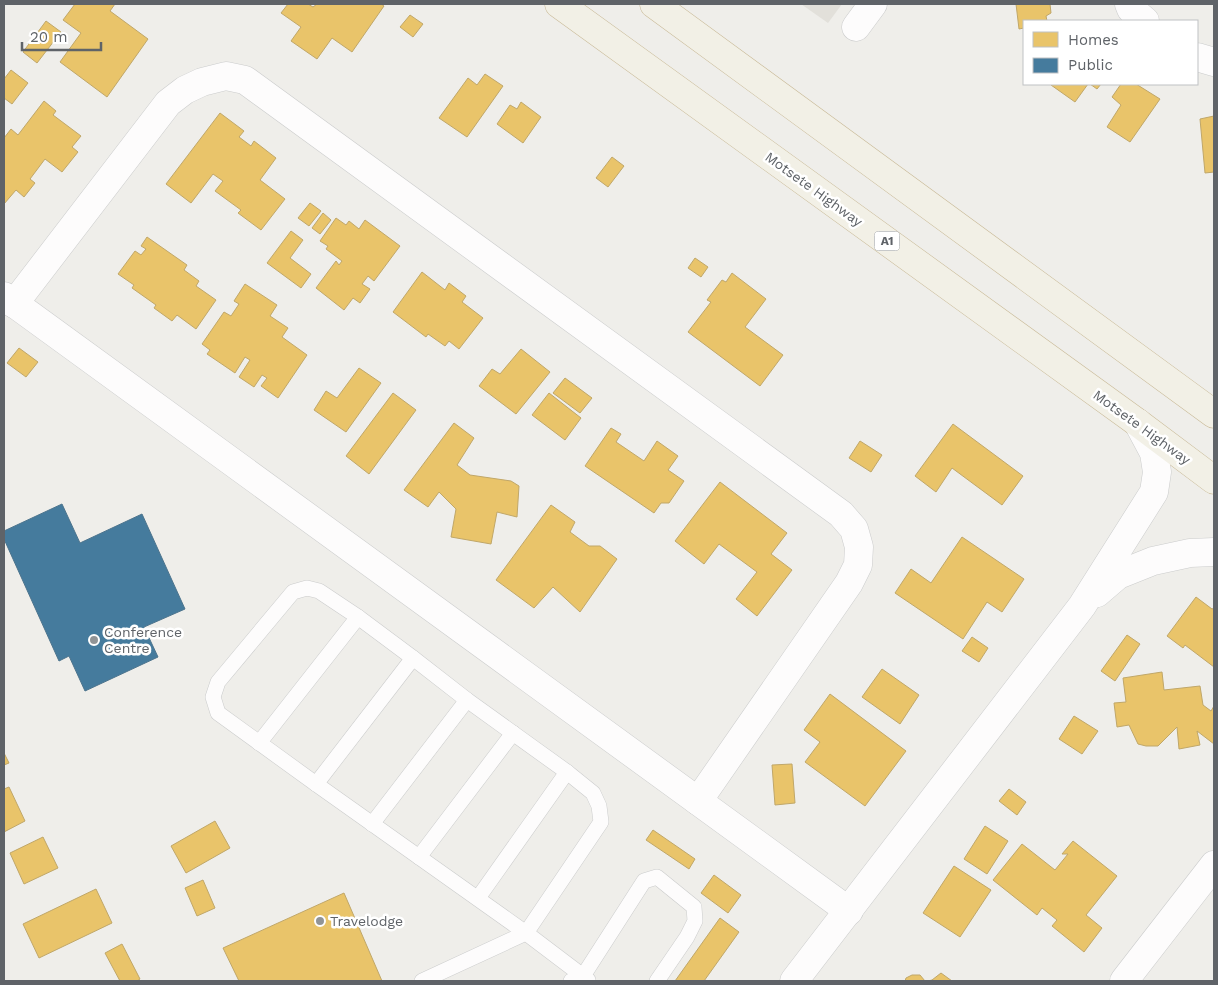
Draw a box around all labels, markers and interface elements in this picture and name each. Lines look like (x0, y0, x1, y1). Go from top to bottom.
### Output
scale bar (22, 20, 101, 52)
legend (1023, 20, 1198, 85)
text: 20 m (30, 28, 68, 46)
text: Homes (1068, 31, 1119, 49)
text: Public (1068, 56, 1113, 74)
street label: Motsete Highway (762, 148, 866, 230)
road number: A1 (874, 232, 900, 250)
street label: Motsete Highway (1090, 386, 1194, 468)
place label: Conference Centre (104, 624, 182, 656)
marker: Conference Centre (88, 634, 100, 646)
place label: Travelodge (330, 913, 403, 929)
marker: Travelodge (314, 915, 326, 927)

